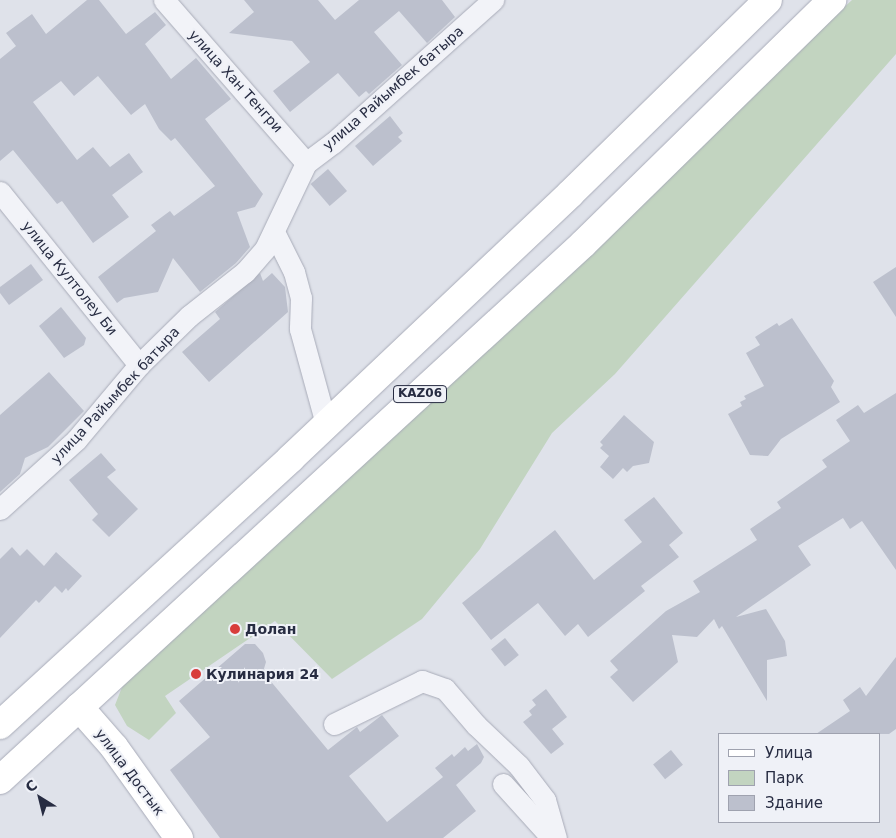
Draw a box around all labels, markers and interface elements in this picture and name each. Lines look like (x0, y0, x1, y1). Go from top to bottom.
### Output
street label: улица Райымбек батыра (319, 22, 467, 154)
street label: улица Хан Тенгри (185, 26, 287, 136)
street label: улица Култолеу Би (19, 218, 121, 338)
street label: улица Райымбек батыра (47, 323, 183, 467)
road number: KАZ06 (392, 384, 448, 404)
place label: Долан (245, 621, 296, 637)
marker: Долан (229, 623, 241, 635)
place label: Кулинария 24 (206, 666, 319, 682)
marker: Кулинария 24 (190, 668, 202, 680)
street label: улица Достык (92, 726, 168, 818)
legend (718, 733, 881, 823)
text: Улица (765, 744, 813, 762)
text: Парк (765, 769, 804, 787)
north arrow (15, 773, 65, 823)
text: С (22, 776, 40, 795)
text: Здание (765, 794, 823, 812)

